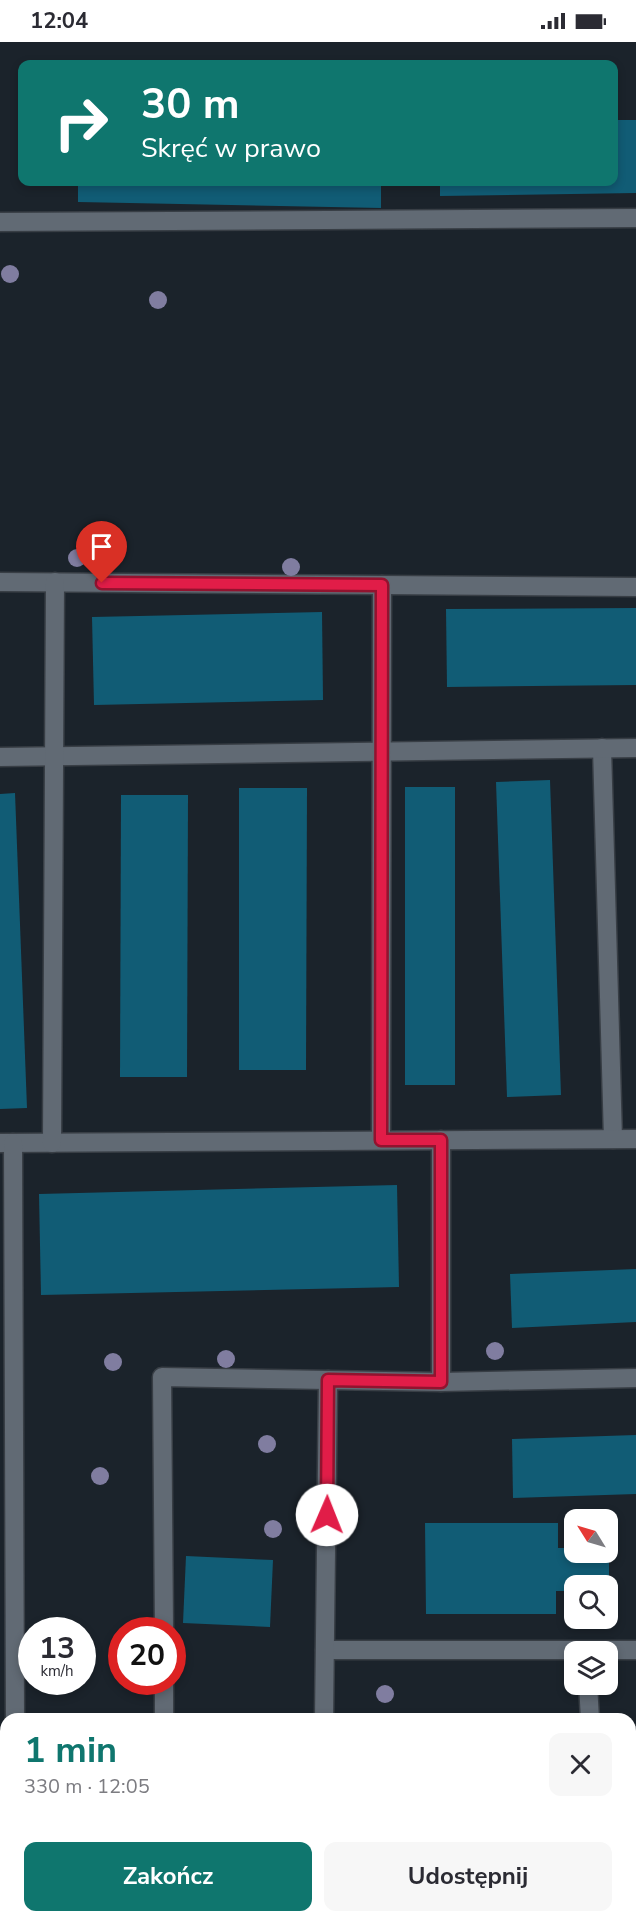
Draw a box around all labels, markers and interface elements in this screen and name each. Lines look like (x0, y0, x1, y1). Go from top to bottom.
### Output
text: 12:04 (30, 6, 88, 36)
text: 30 m (141, 76, 240, 133)
icon: right (42, 84, 120, 162)
text: Skręć w prawo (141, 130, 321, 167)
pin (76, 521, 127, 583)
icon: arrive (85, 530, 118, 563)
position arrow (295, 1483, 359, 1547)
north arrow (564, 1509, 618, 1563)
map controls (564, 1509, 618, 1695)
button: search (564, 1575, 618, 1629)
speed limit sign: 20 (108, 1617, 186, 1695)
text: 13 (39, 1628, 75, 1669)
button: layers (564, 1641, 618, 1695)
text: km/h (40, 1661, 74, 1681)
text: 1 min (24, 1726, 117, 1775)
button: close (549, 1733, 612, 1796)
text: 330 m · 12:05 (24, 1773, 150, 1800)
button: Zakończ (24, 1842, 312, 1911)
button: Udostępnij (324, 1842, 612, 1911)

